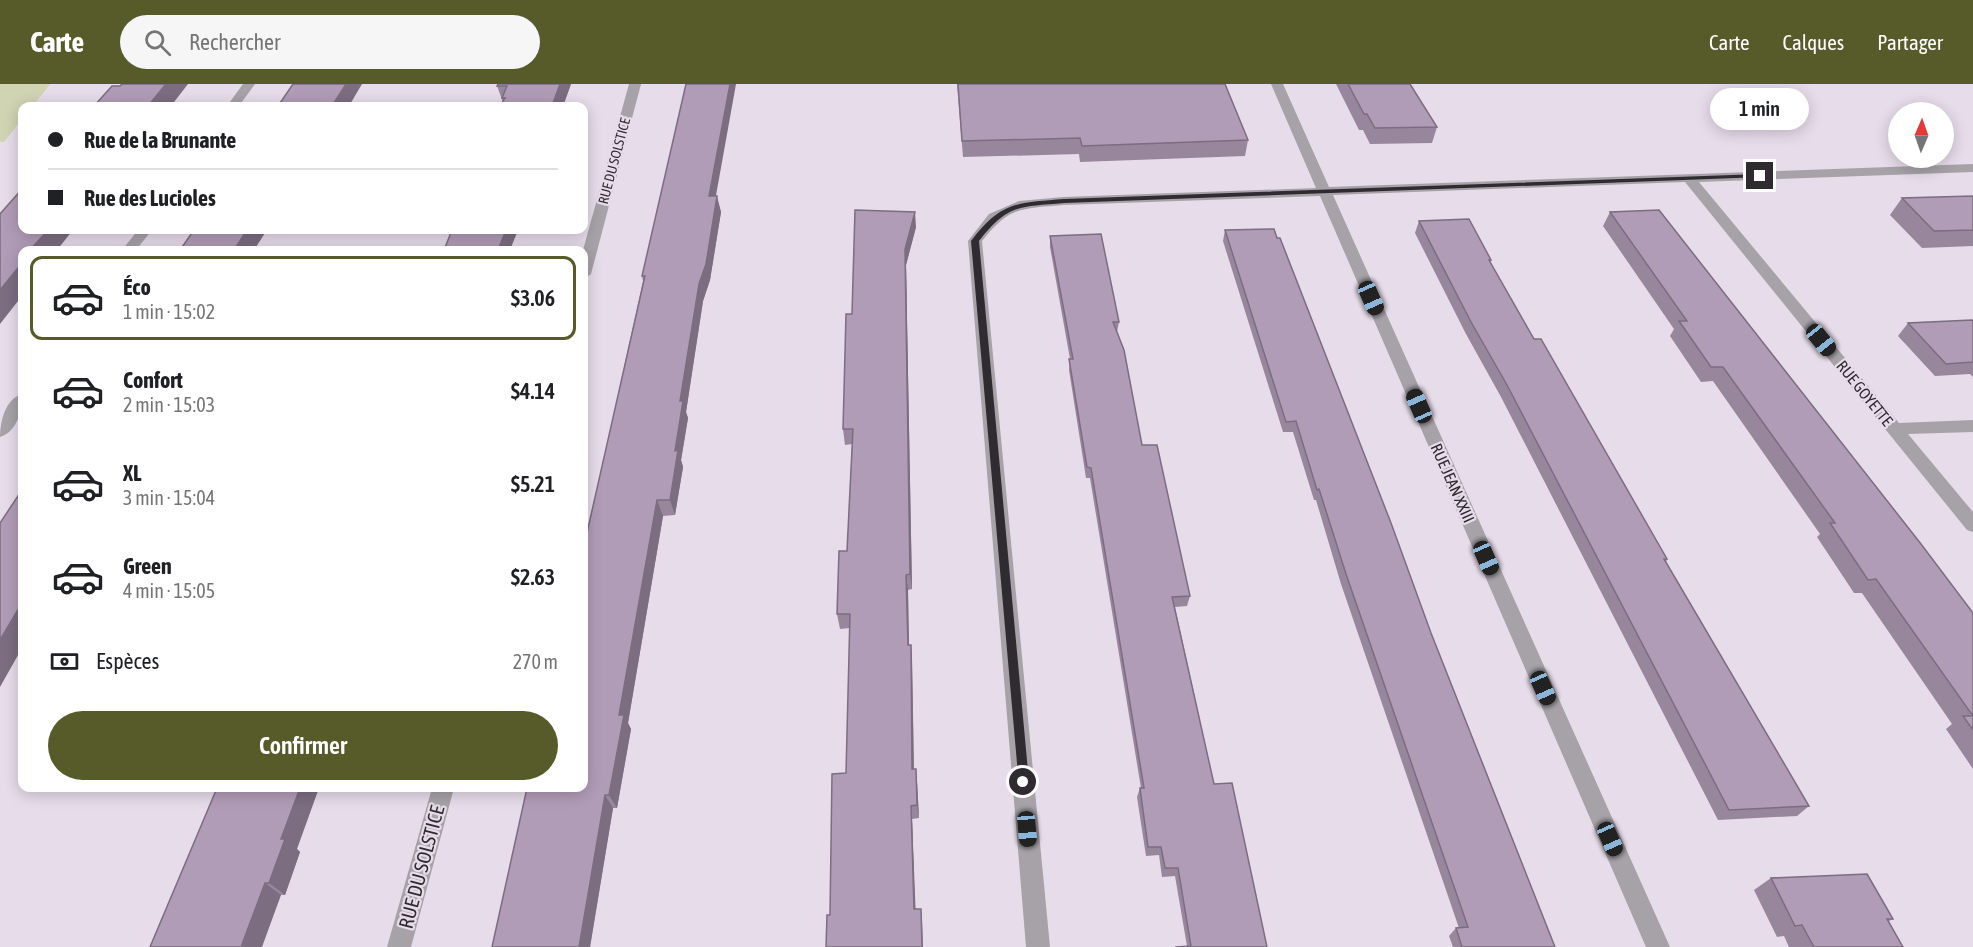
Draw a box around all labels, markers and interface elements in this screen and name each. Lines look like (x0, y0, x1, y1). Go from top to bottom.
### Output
search box (120, 15, 540, 69)
text: Carte (30, 26, 84, 58)
icon: search (141, 26, 174, 59)
text: Rechercher (189, 29, 281, 55)
text: Carte (1709, 30, 1750, 54)
text: Calques (1783, 30, 1844, 54)
text: Partager (1877, 30, 1943, 54)
callout: 1 min (1710, 89, 1810, 131)
text: 1 min (1739, 97, 1780, 120)
north arrow (1888, 102, 1954, 168)
map controls (1888, 102, 1954, 168)
street label: RUE DU SOLSTICE (595, 116, 633, 206)
text: Rue de la Brunante (84, 127, 236, 153)
route end (1746, 162, 1773, 189)
text: Rue des Lucioles (84, 185, 216, 211)
icon: car (51, 271, 105, 325)
text: Éco (123, 274, 151, 300)
car (1355, 278, 1387, 318)
text: $3.06 (511, 285, 555, 311)
text: 1 min · 15:02 (123, 300, 215, 323)
car (1803, 320, 1839, 360)
street label: RUE GOYETTE (1833, 357, 1897, 429)
icon: car (51, 364, 105, 418)
text: Confort (123, 367, 183, 393)
text: $4.14 (511, 378, 555, 404)
car (1403, 386, 1435, 426)
text: 2 min · 15:03 (123, 393, 215, 416)
street label: RUE JEAN XXIII (1428, 441, 1478, 525)
icon: car (51, 457, 105, 511)
text: XL (123, 460, 141, 486)
text: $5.21 (511, 471, 555, 497)
text: 3 min · 15:04 (123, 486, 215, 509)
car (1470, 538, 1502, 578)
icon: car (51, 550, 105, 604)
text: Green (123, 553, 172, 579)
text: $2.63 (511, 564, 555, 590)
text: 4 min · 15:05 (123, 579, 215, 602)
icon: cash (48, 645, 81, 678)
text: Espèces (96, 648, 159, 674)
text: 270 m (513, 650, 558, 673)
car (1527, 668, 1559, 708)
button: Confirmer (48, 711, 558, 780)
route start (1009, 768, 1036, 795)
street label: RUE DU SOLSTICE (394, 803, 449, 931)
car (1016, 810, 1038, 848)
car (1594, 819, 1626, 859)

